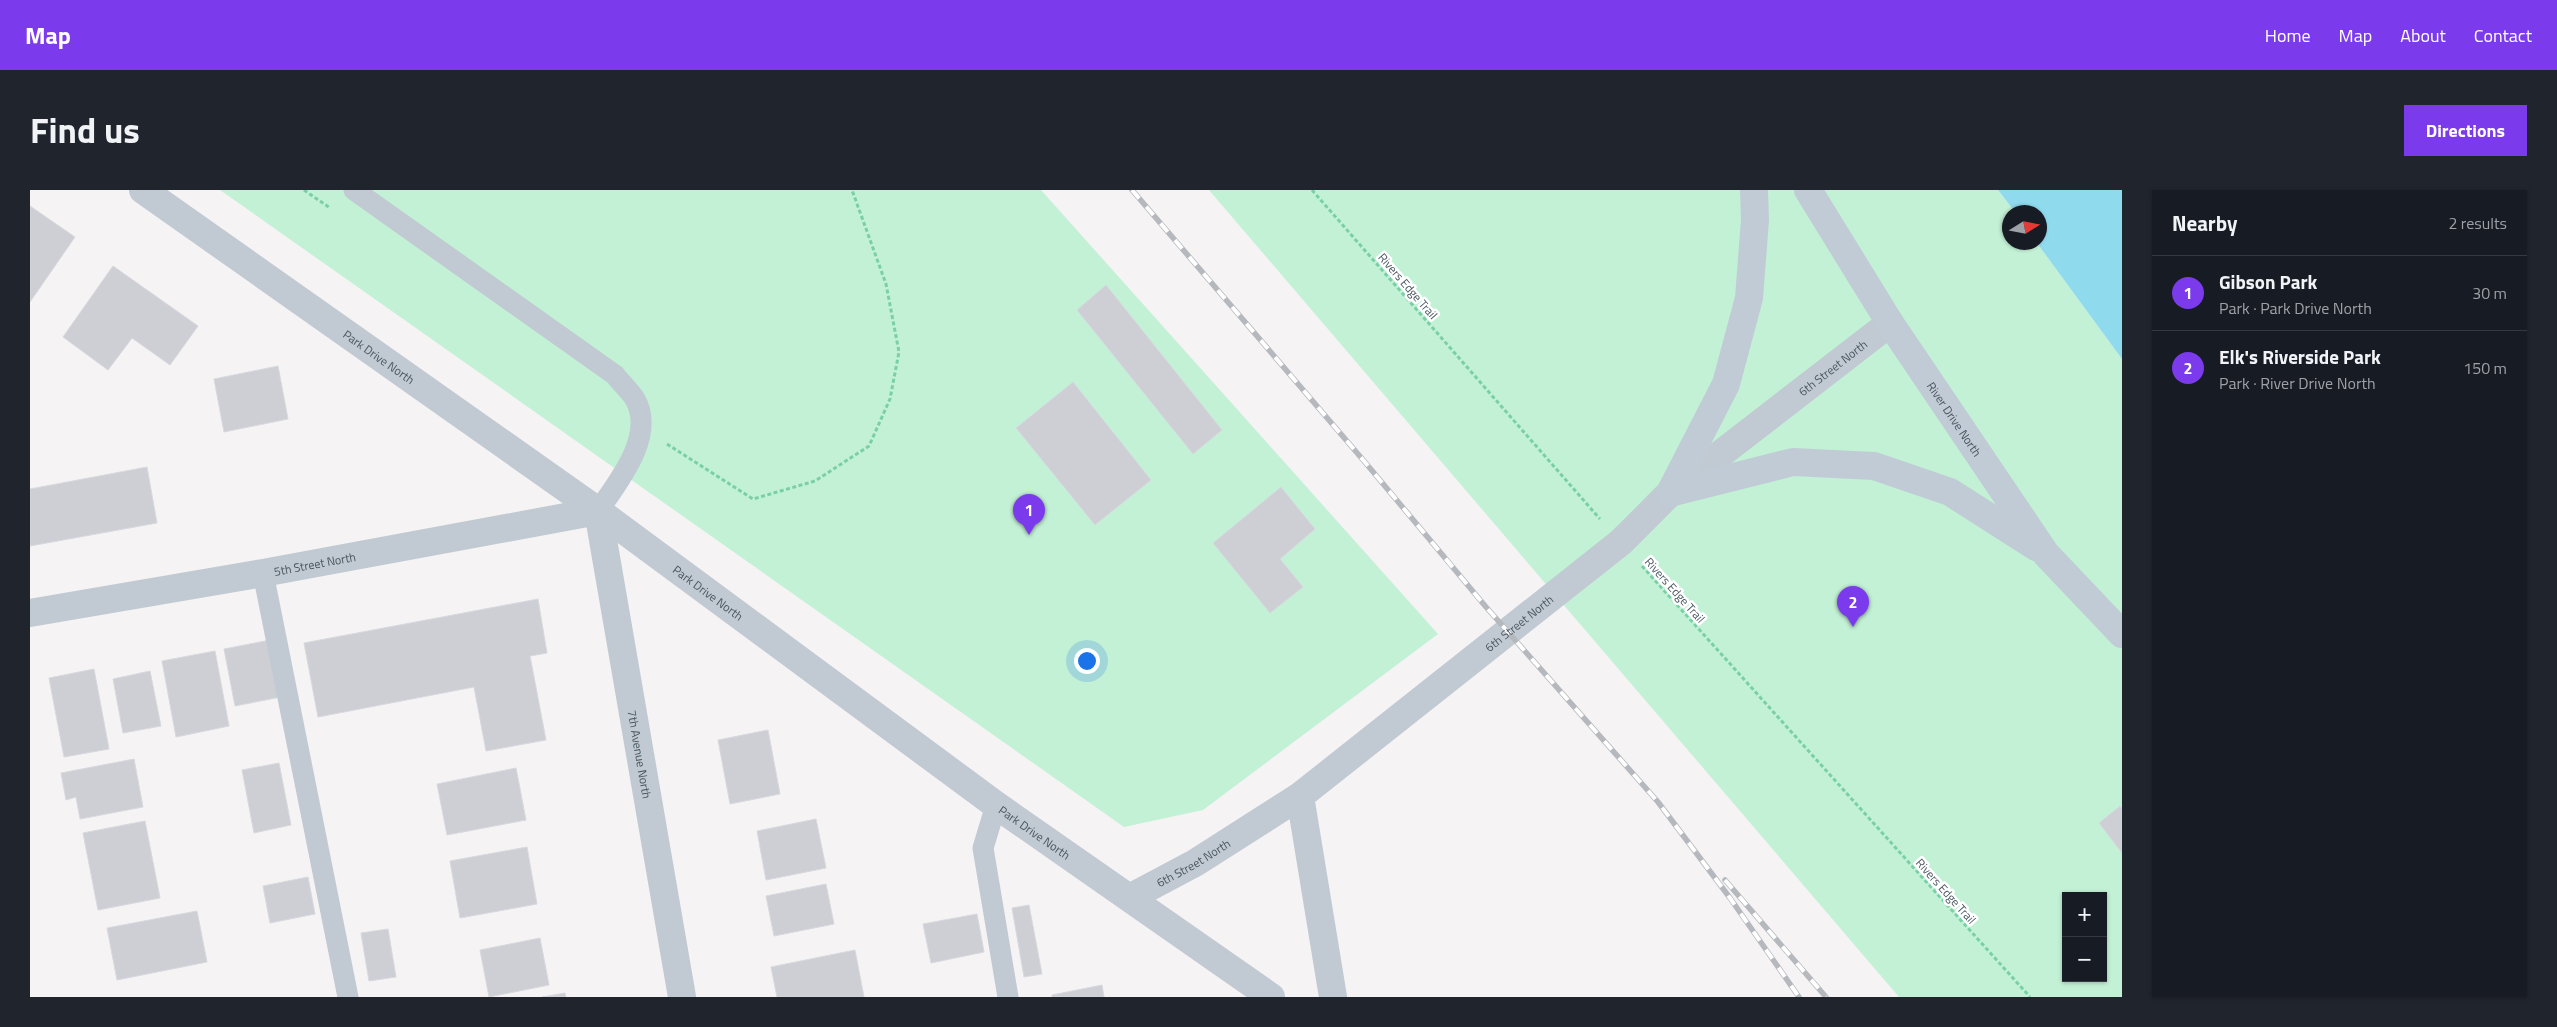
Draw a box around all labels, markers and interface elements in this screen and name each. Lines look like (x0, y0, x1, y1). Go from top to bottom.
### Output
text: Map (25, 17, 71, 53)
text: Home (2265, 22, 2311, 49)
text: Map (2339, 22, 2372, 49)
text: About (2400, 22, 2446, 49)
text: Contact (2474, 22, 2532, 49)
text: Find us (30, 103, 140, 157)
button: Directions (2404, 105, 2527, 156)
north arrow (2002, 205, 2047, 250)
text: Nearby (2172, 207, 2237, 239)
text: 2 results (2448, 211, 2507, 235)
street label: Rivers Edge Trail (1374, 249, 1442, 323)
text: Gibson Park (2219, 267, 2317, 296)
text: 1 (2184, 281, 2192, 305)
text: 30 m (2472, 281, 2507, 305)
text: Park · Park Drive North (2219, 296, 2372, 320)
street label: Park Drive North (339, 325, 419, 389)
street label: 6th Street North (1794, 335, 1871, 400)
text: Elk's Riverside Park (2219, 342, 2381, 371)
text: 2 (2184, 356, 2192, 380)
text: 150 m (2463, 356, 2507, 380)
text: Park · River Drive North (2219, 371, 2376, 395)
street label: River Drive North (1923, 378, 1987, 460)
pin: 1 (1013, 494, 1045, 535)
street label: 5th Street North (272, 547, 357, 580)
street label: Rivers Edge Trail (1640, 553, 1710, 627)
street label: Park Drive North (669, 560, 748, 625)
pin: 2 (1837, 586, 1869, 627)
street label: 6th Street North (1480, 590, 1557, 656)
your location (1074, 648, 1100, 674)
street label: 7th Avenue North (623, 709, 657, 800)
street label: Park Drive North (995, 800, 1075, 864)
street label: 6th Street North (1153, 833, 1234, 892)
street label: Rivers Edge Trail (1911, 854, 1981, 928)
map controls (2062, 892, 2107, 982)
button: + (2062, 892, 2107, 937)
button: − (2062, 937, 2107, 982)

